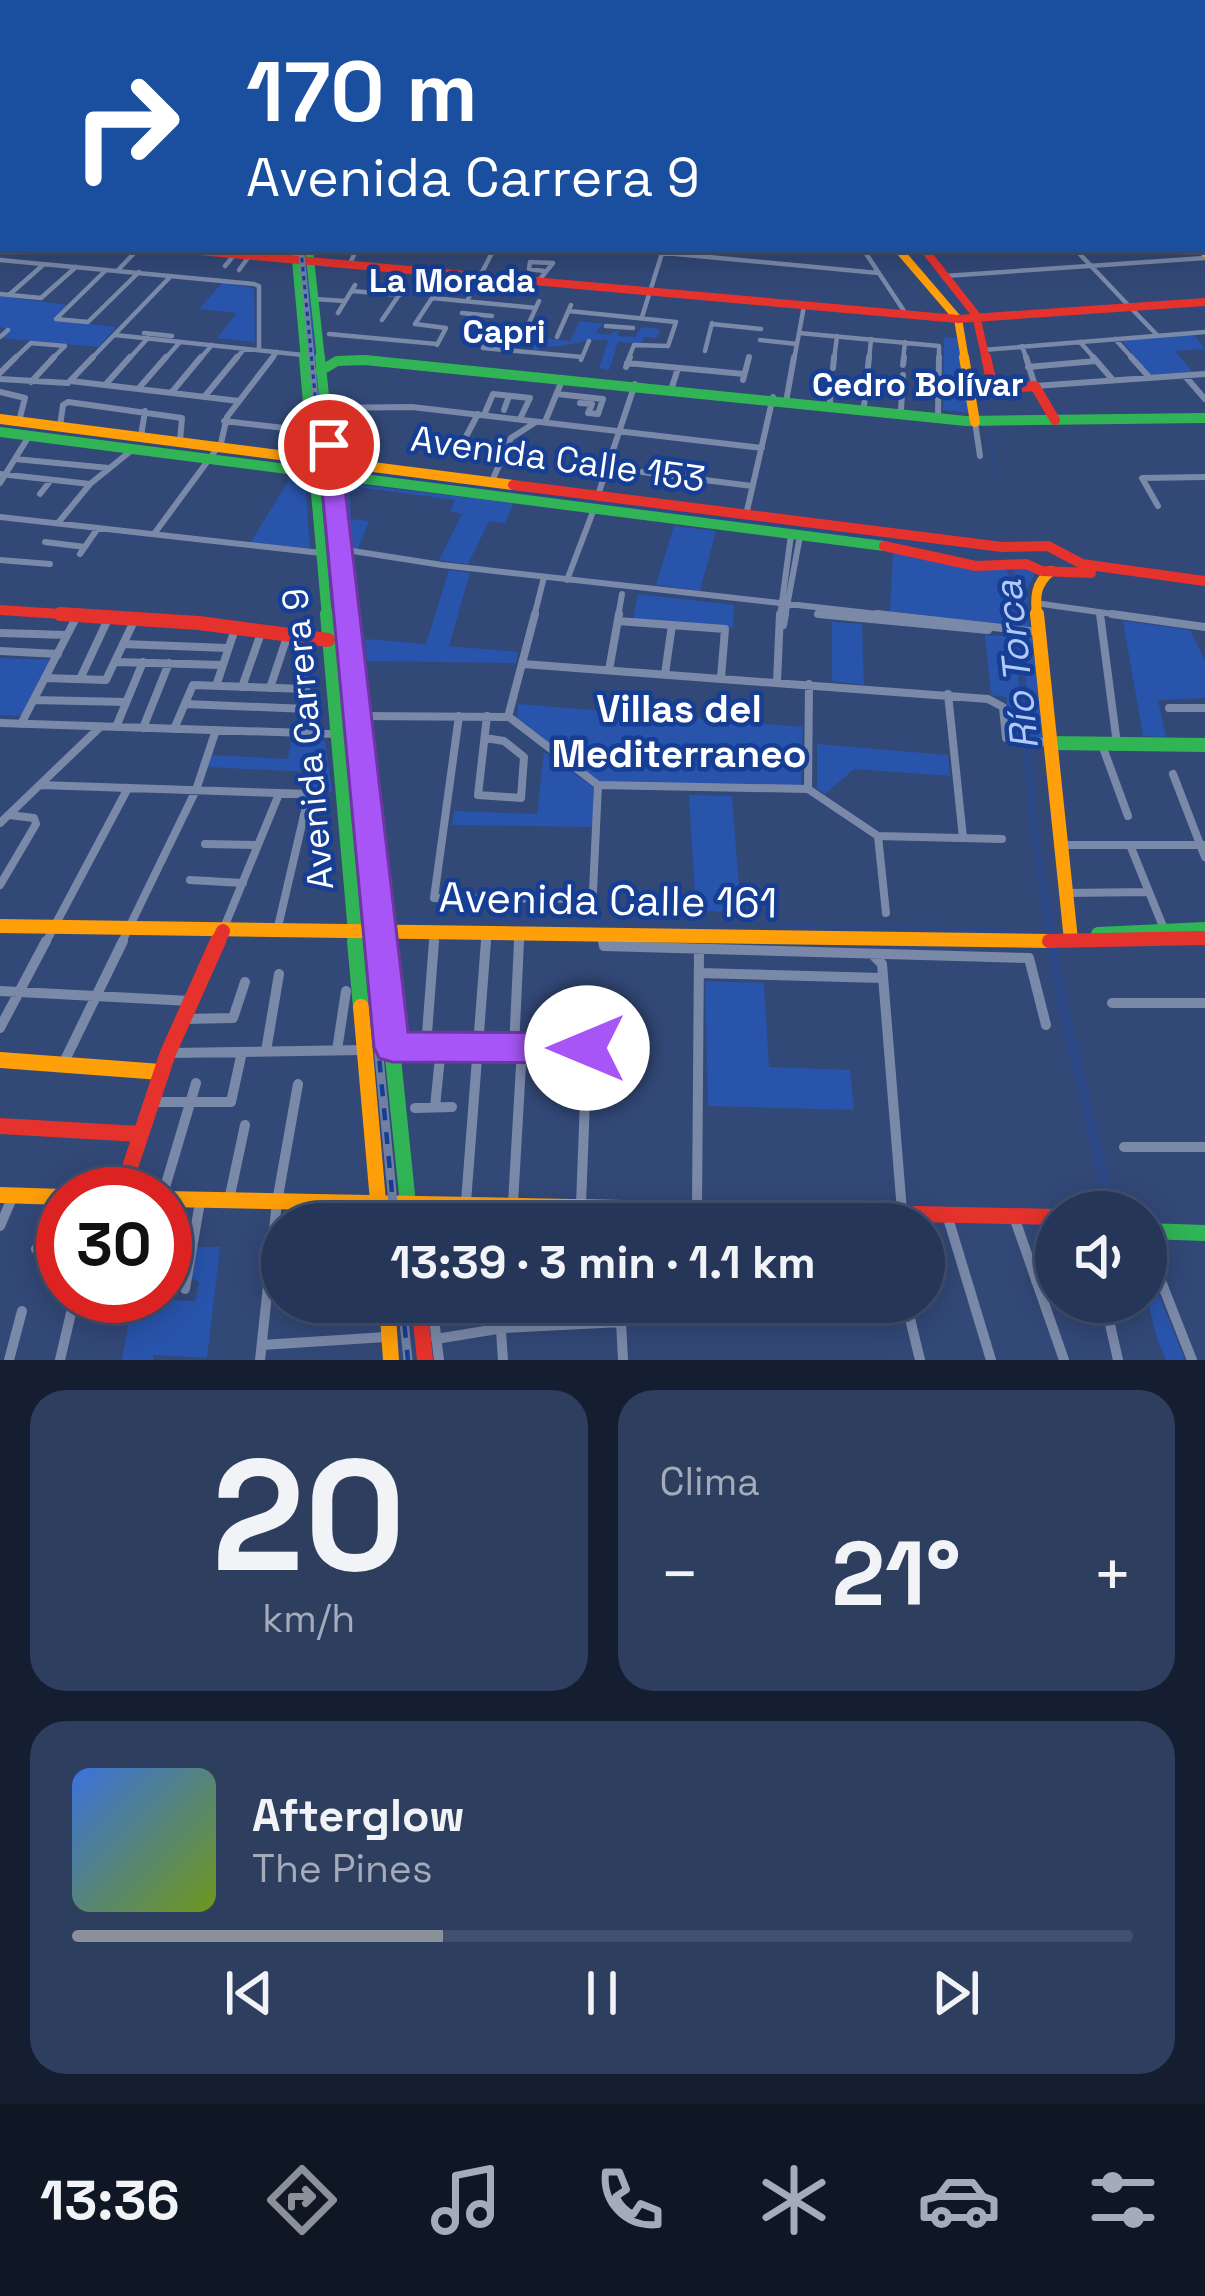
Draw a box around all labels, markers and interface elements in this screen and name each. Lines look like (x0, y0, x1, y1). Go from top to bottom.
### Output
text: 170 m (246, 38, 478, 146)
icon: right (48, 48, 204, 204)
text: Avenida Carrera 9 (246, 143, 700, 212)
district label: La Morada (369, 260, 535, 302)
district label: Capri (462, 311, 546, 353)
district label: Cedro Bolívar (812, 364, 1024, 406)
pin (278, 394, 380, 496)
icon: arrive (296, 412, 362, 478)
street label: Avenida Calle 153 (408, 416, 708, 502)
water label: Río Torca (983, 577, 1049, 752)
street label: Avenida Carrera 9 (272, 586, 344, 892)
district label: Villas del Mediterraneo (551, 684, 807, 778)
street label: Avenida Calle 161 (438, 871, 778, 929)
position arrow (524, 985, 650, 1111)
speed limit sign: 30 (36, 1167, 192, 1323)
map controls (1035, 1191, 1167, 1323)
button: sound (1035, 1191, 1167, 1323)
text: 13:39 · 3 min · 1.1 km (390, 1234, 816, 1291)
text: 20 (212, 1416, 406, 1616)
text: Clima (660, 1457, 760, 1506)
text: 21° (831, 1516, 961, 1631)
text: − (660, 1532, 700, 1616)
text: + (1092, 1532, 1133, 1616)
text: km/h (262, 1594, 355, 1643)
text: Afterglow (252, 1787, 465, 1844)
text: The Pines (252, 1844, 433, 1893)
icon: previous (216, 1960, 282, 2026)
icon: pause (569, 1960, 635, 2026)
icon: next (923, 1960, 989, 2026)
icon: directions (260, 2158, 344, 2242)
icon: music (424, 2158, 508, 2242)
icon: phone (588, 2158, 672, 2242)
icon: climate (752, 2158, 836, 2242)
icon: car (917, 2158, 1001, 2242)
icon: filters (1081, 2158, 1165, 2242)
text: 13:36 (40, 2166, 180, 2235)

